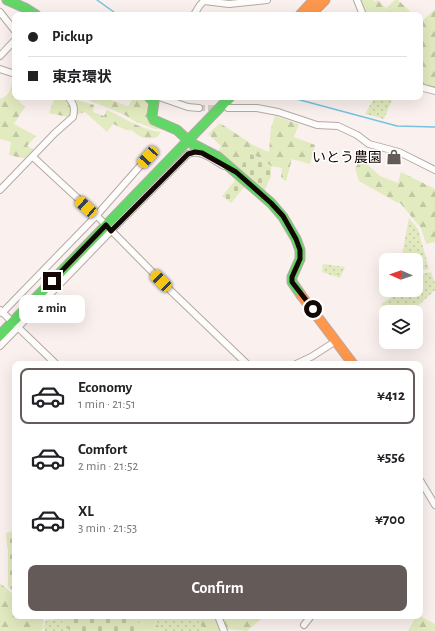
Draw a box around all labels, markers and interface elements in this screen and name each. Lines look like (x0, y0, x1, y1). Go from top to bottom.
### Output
text: Pickup (52, 29, 93, 44)
text: 東京環状 (52, 70, 112, 85)
car (136, 144, 160, 170)
shop icon: いとう農園 (385, 148, 403, 166)
place label: いとう農園 (312, 150, 382, 165)
car (73, 195, 99, 219)
north arrow (379, 253, 423, 297)
map controls (379, 253, 423, 349)
car (148, 268, 174, 294)
route end (43, 272, 61, 290)
callout: 2 min (19, 295, 85, 323)
route start (304, 300, 322, 318)
text: 2 min (38, 302, 66, 315)
button: layers (379, 305, 423, 349)
icon: car (30, 378, 66, 414)
text: Economy (78, 380, 132, 395)
text: ¥412 (377, 388, 405, 403)
text: 1 min · 21:51 (78, 398, 135, 411)
icon: car (30, 440, 66, 476)
text: Comfort (78, 442, 127, 457)
text: ¥556 (377, 450, 405, 465)
text: 2 min · 21:52 (78, 460, 138, 473)
icon: car (30, 502, 66, 538)
text: XL (78, 504, 94, 519)
text: ¥700 (375, 512, 405, 527)
text: 3 min · 21:53 (78, 522, 137, 535)
button: Confirm (28, 565, 407, 611)

